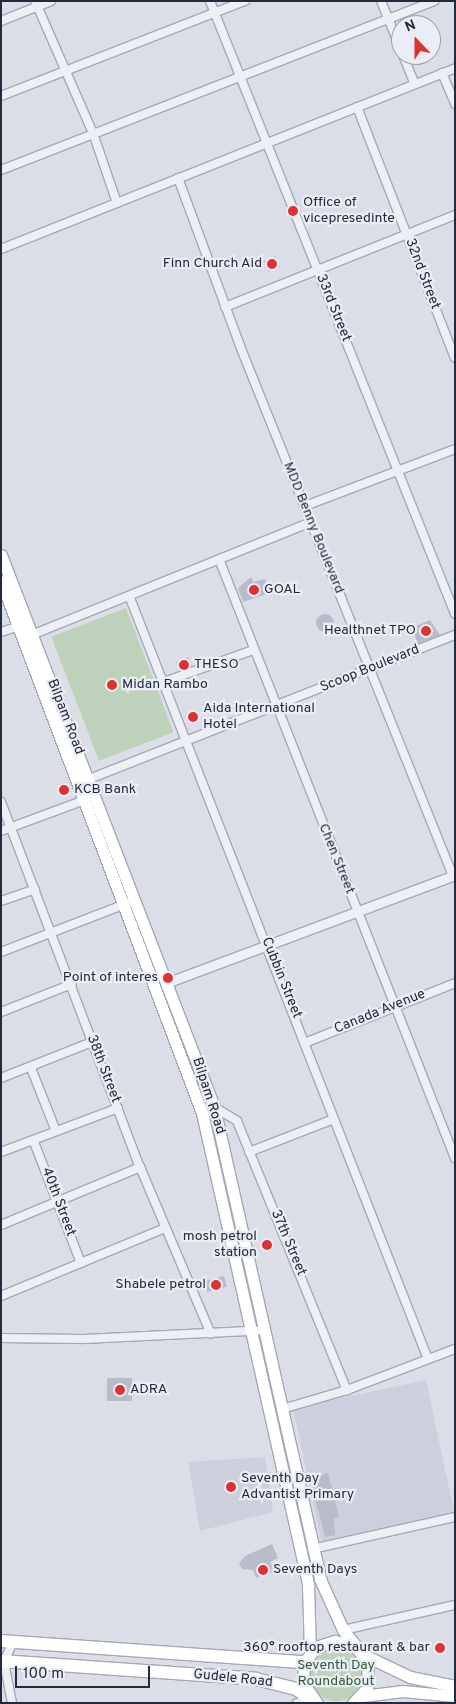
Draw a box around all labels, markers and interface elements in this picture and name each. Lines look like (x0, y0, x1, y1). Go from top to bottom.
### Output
north arrow (391, 15, 441, 65)
text: N (403, 17, 418, 36)
place label: Office of vicepresedinte (303, 195, 395, 228)
marker: Office of vicepresedinte (287, 205, 299, 217)
street label: 32nd Street (401, 236, 443, 312)
place label: Finn Church Aid (162, 256, 262, 272)
marker: Finn Church Aid (266, 258, 278, 270)
street label: 33rd Street (312, 272, 354, 344)
street label: MDD Benny Boulevard (279, 460, 347, 596)
place label: GOAL (264, 582, 300, 598)
marker: GOAL (248, 584, 260, 596)
place label: Healthnet TPO (323, 623, 416, 639)
marker: Healthnet TPO (420, 625, 432, 637)
street label: Scoop Boulevard (318, 641, 422, 697)
place label: THESO (194, 657, 239, 673)
marker: THESO (178, 659, 190, 671)
street label: Bilpam Road (43, 677, 87, 757)
place label: Midan Rambo (122, 677, 208, 693)
marker: Midan Rambo (106, 679, 118, 691)
place label: Aida International Hotel (203, 701, 315, 734)
marker: Aida International Hotel (187, 711, 199, 723)
place label: KCB Bank (74, 782, 136, 798)
marker: KCB Bank (58, 784, 70, 796)
street label: Chen Street (314, 821, 358, 897)
street label: Cubbin Street (257, 935, 305, 1021)
place label: Point of interes (63, 970, 158, 986)
marker: Point of interes (162, 972, 174, 984)
street label: Canada Avenue (332, 986, 428, 1038)
street label: 38th Street (82, 1033, 124, 1105)
street label: Bilpam Road (188, 1056, 228, 1136)
street label: 40th Street (37, 1165, 79, 1239)
street label: 37th Street (267, 1208, 309, 1278)
place label: mosh petrol station (183, 1229, 257, 1262)
marker: mosh petrol station (261, 1239, 273, 1251)
place label: Shabele petrol (115, 1277, 206, 1293)
marker: Shabele petrol (210, 1279, 222, 1291)
place label: ADRA (130, 1382, 167, 1398)
marker: ADRA (114, 1384, 126, 1396)
place label: Seventh Day Advantist Primary (241, 1471, 354, 1504)
marker: Seventh Day Advantist Primary (225, 1481, 237, 1493)
place label: Seventh Days (273, 1562, 357, 1578)
marker: Seventh Days (257, 1564, 269, 1576)
place label: 360° rooftop restaurant & bar (243, 1640, 430, 1656)
marker: 360° rooftop restaurant & bar (434, 1642, 446, 1654)
scale bar (18, 1656, 152, 1688)
park label: Seventh Day Roundabout (297, 1658, 375, 1690)
text: 100 m (23, 1665, 64, 1684)
street label: Gudele Road (192, 1666, 274, 1692)

